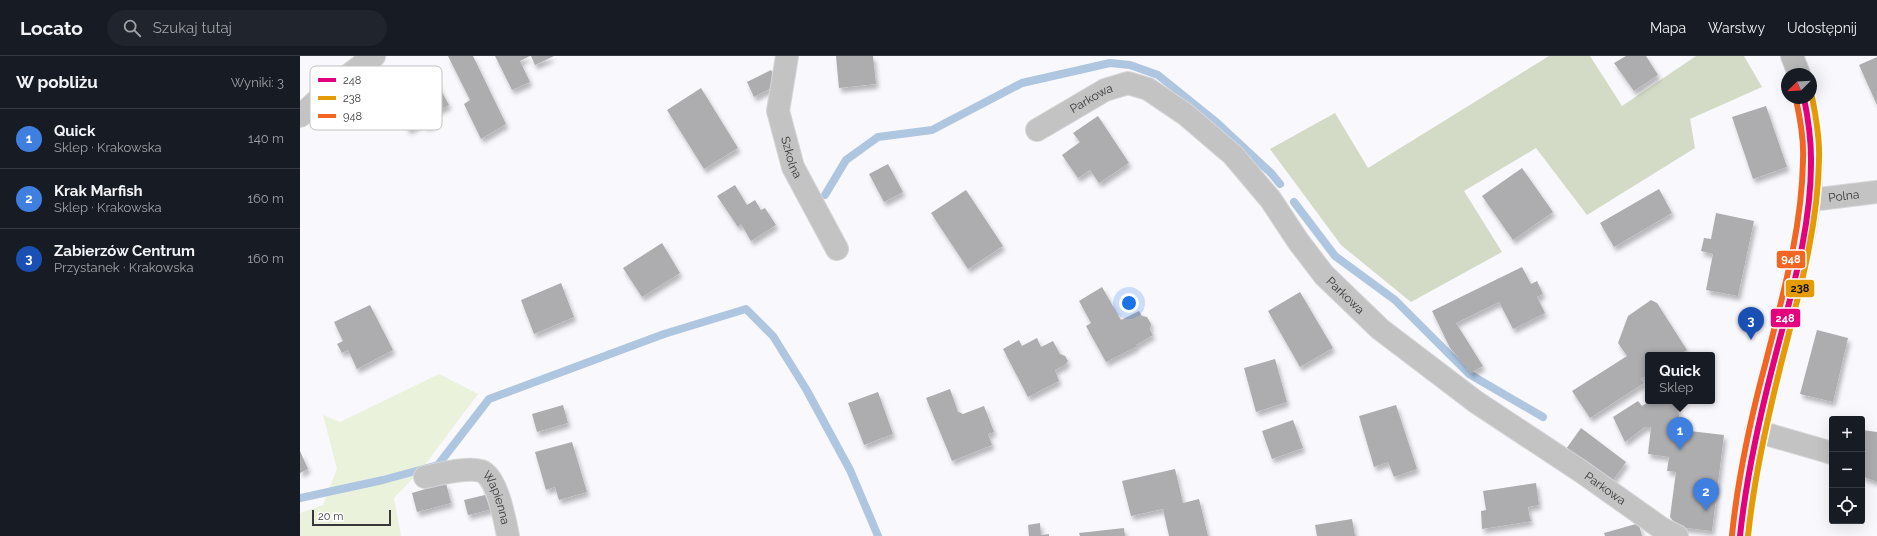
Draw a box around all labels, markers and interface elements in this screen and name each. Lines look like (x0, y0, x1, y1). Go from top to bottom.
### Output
search box (107, 10, 387, 46)
text: Locato (20, 17, 83, 39)
icon: search (121, 17, 143, 39)
text: Szukaj tutaj (153, 19, 232, 37)
text: Mapa (1650, 20, 1686, 36)
text: Warstwy (1708, 20, 1765, 36)
text: Udostępnij (1787, 20, 1857, 36)
legend (310, 66, 442, 130)
north arrow (1781, 68, 1817, 104)
text: W pobliżu (16, 72, 98, 92)
text: 248 (343, 74, 361, 87)
text: Wyniki: 3 (231, 75, 284, 90)
street label: Parkowa (1067, 81, 1114, 116)
text: 238 (343, 92, 361, 105)
text: 948 (343, 110, 362, 123)
text: Quick (54, 122, 95, 140)
text: 1 (26, 131, 32, 146)
text: 140 m (248, 131, 284, 146)
street label: Szkolna (778, 135, 805, 181)
text: Sklep · Krakowska (54, 140, 162, 155)
text: Krak Marfish (54, 182, 143, 200)
street label: Polna (1827, 187, 1860, 205)
text: 2 (25, 191, 33, 206)
text: 160 m (247, 191, 284, 206)
text: Sklep · Krakowska (54, 200, 162, 215)
text: Zabierzów Centrum (54, 242, 195, 260)
line badge: 948 (1776, 250, 1806, 269)
text: 3 (25, 251, 33, 266)
text: 160 m (247, 251, 284, 266)
text: 948 (1781, 253, 1801, 266)
text: Przystanek · Krakowska (54, 260, 193, 275)
street label: Parkowa (1323, 274, 1367, 317)
line badge: 238 (1785, 279, 1815, 298)
text: 238 (1791, 282, 1810, 295)
your location (1119, 293, 1139, 313)
pin: 3 (1738, 307, 1764, 340)
line badge: 248 (1770, 308, 1801, 328)
text: 248 (1775, 312, 1795, 325)
popup (1645, 352, 1715, 404)
text: Quick (1659, 362, 1701, 380)
text: Sklep (1659, 380, 1693, 395)
map controls (1829, 416, 1865, 524)
button: + (1829, 416, 1865, 452)
pin: 1 (1667, 417, 1693, 450)
button: − (1829, 452, 1865, 488)
street label: Wapienna (480, 468, 512, 526)
street label: Parkowa (1582, 469, 1628, 508)
pin: 2 (1693, 478, 1719, 511)
button: locate (1829, 488, 1865, 524)
scale bar (312, 508, 391, 527)
text: 20 m (318, 510, 343, 523)

